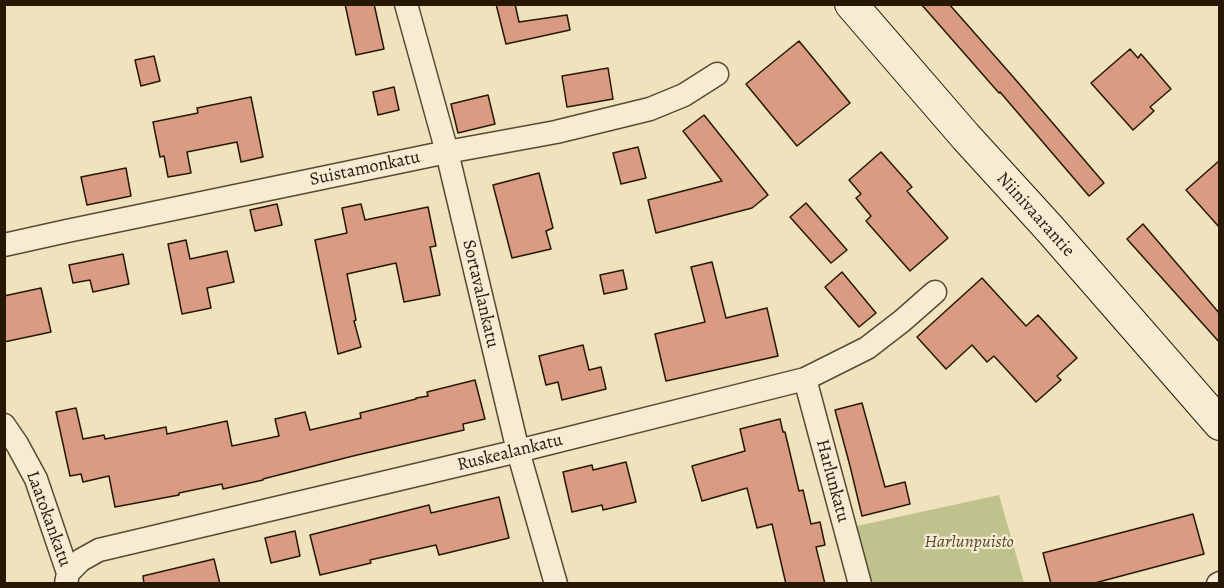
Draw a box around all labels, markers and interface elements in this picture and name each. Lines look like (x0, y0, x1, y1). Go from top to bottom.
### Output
street label: Suistamonkatu (308, 147, 422, 191)
street label: Niinivaarantie (991, 168, 1079, 262)
street label: Sortavalankatu (457, 238, 503, 350)
street label: Ruskealankatu (455, 429, 565, 477)
street label: Harlunkatu (811, 437, 853, 525)
street label: Laatokankatu (21, 468, 75, 570)
park label: Harlunpuisto (924, 532, 1014, 554)

